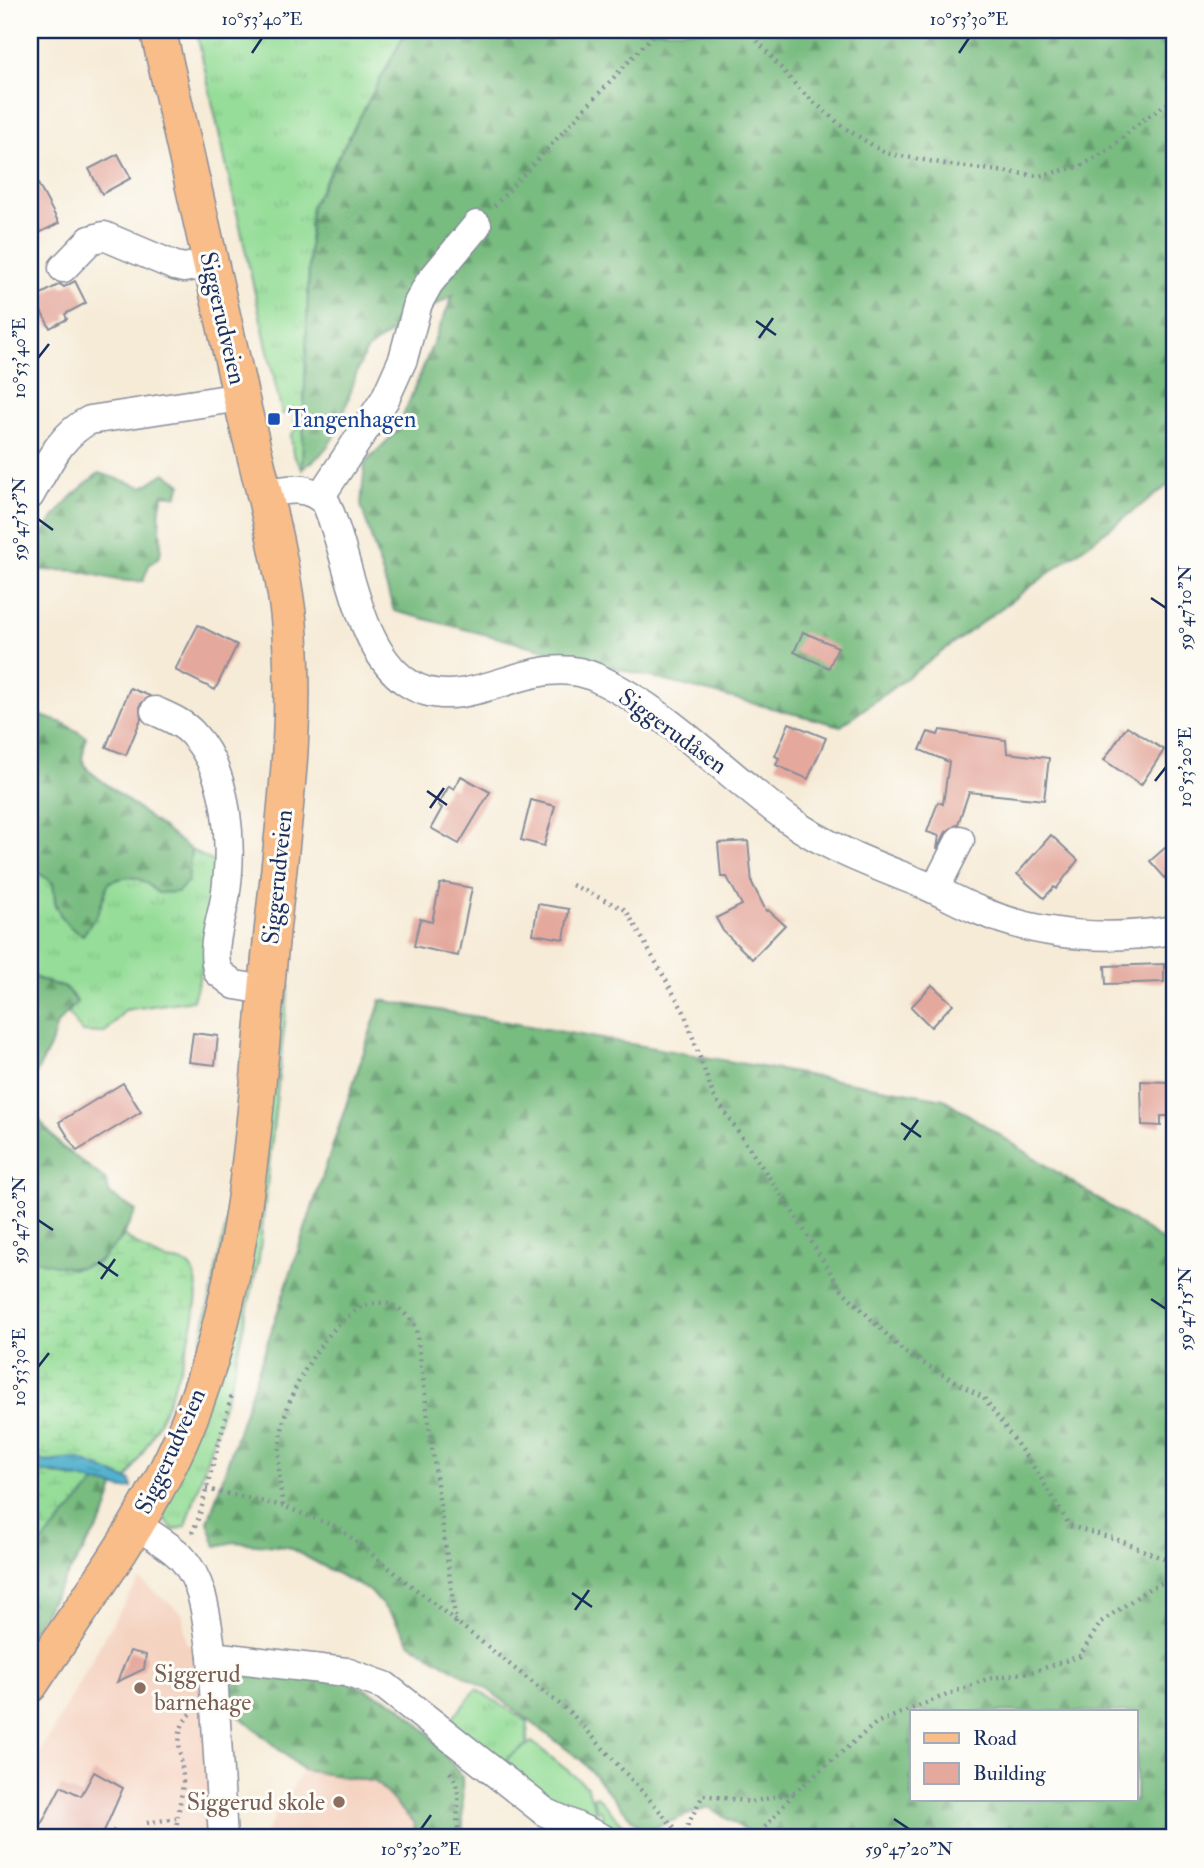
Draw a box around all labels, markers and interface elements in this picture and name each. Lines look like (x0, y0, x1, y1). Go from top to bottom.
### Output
text: 10°53'40"E (221, 8, 303, 31)
text: 10°53'30"E (930, 8, 1008, 31)
street label: Siggerudveien (192, 249, 253, 388)
text: 10°53'40"E (8, 317, 31, 399)
place label: Tangenhagen (288, 404, 416, 435)
marker: Tangenhagen (266, 411, 282, 427)
text: 59°47'15"N (8, 477, 31, 561)
text: 59°47'10"N (1174, 565, 1197, 651)
street label: Siggerudåsen (612, 682, 733, 781)
text: 10°53'20"E (1174, 727, 1197, 807)
street label: Siggerudveien (255, 808, 300, 946)
text: 59°47'20"N (8, 1176, 31, 1264)
text: 59°47'15"N (1174, 1267, 1197, 1351)
text: 10°53'30"E (8, 1328, 31, 1406)
street label: Siggerudveien (128, 1383, 213, 1519)
place label: Siggerud barnehage (154, 1659, 251, 1718)
marker: Siggerud barnehage (132, 1680, 148, 1696)
legend (910, 1710, 1138, 1801)
text: Road (973, 1725, 1018, 1752)
text: Building (973, 1760, 1046, 1787)
place label: Siggerud skole (187, 1787, 325, 1818)
marker: Siggerud skole (331, 1794, 347, 1810)
text: 10°53'20"E (381, 1838, 461, 1861)
text: 59°47'20"N (865, 1838, 953, 1861)

